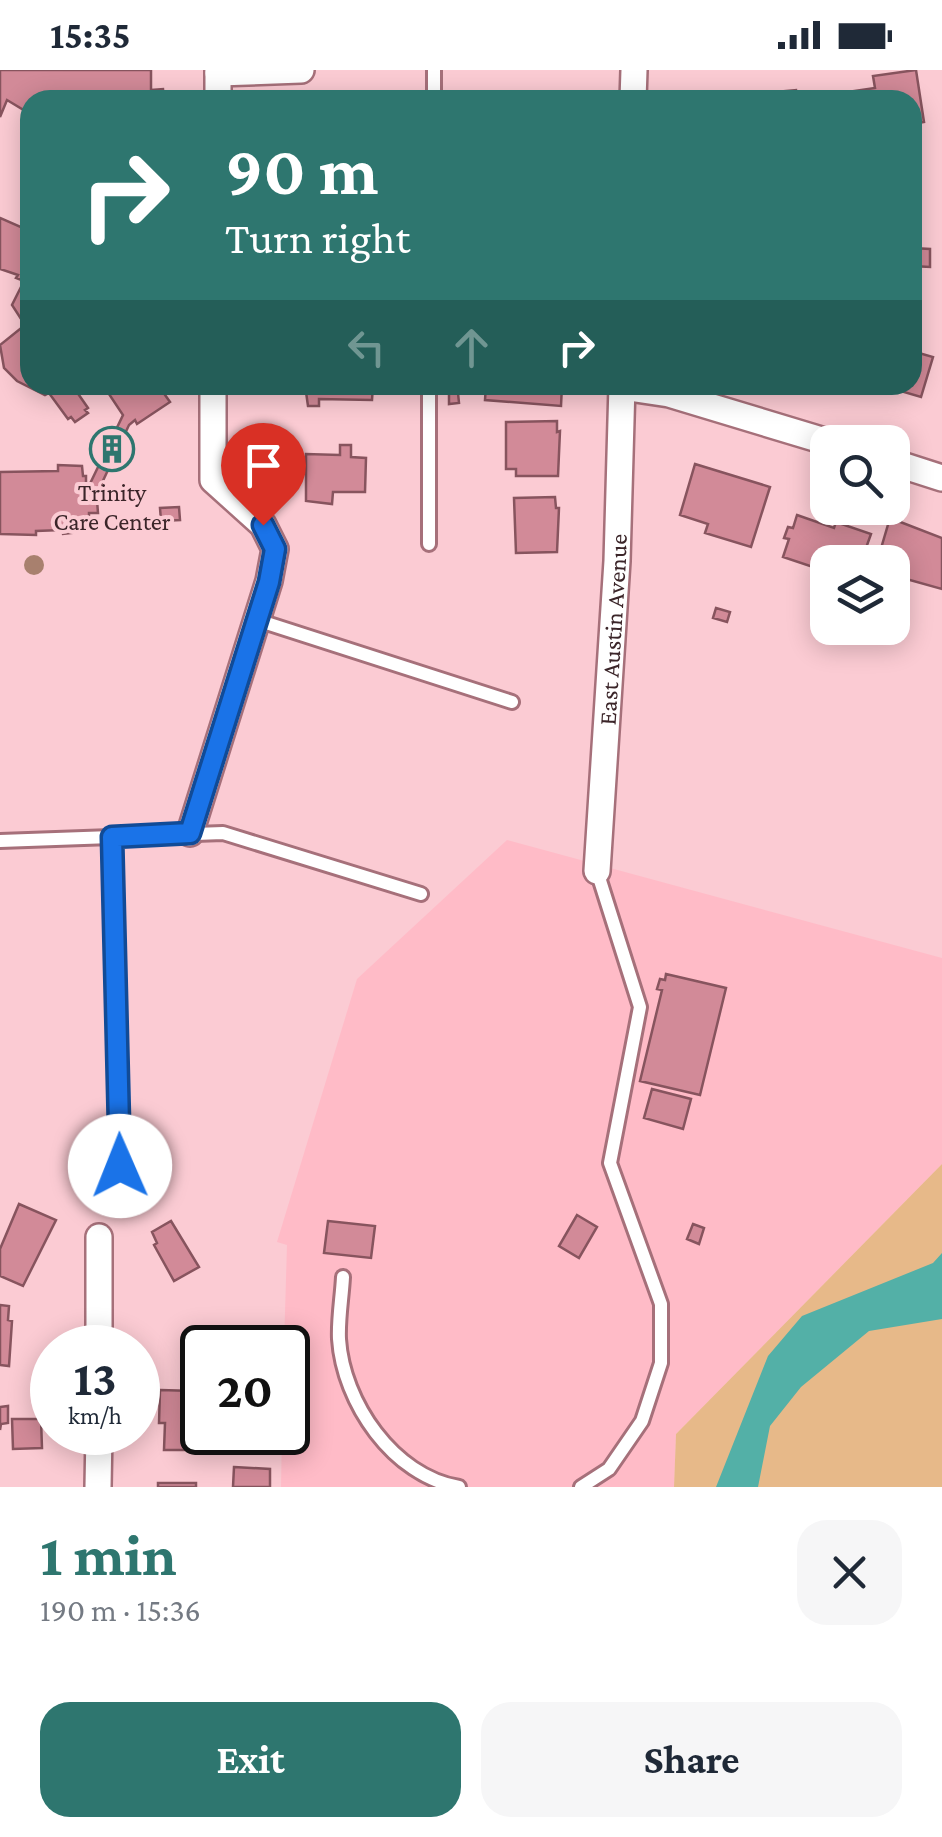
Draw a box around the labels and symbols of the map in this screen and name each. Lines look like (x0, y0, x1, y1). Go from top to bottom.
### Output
pin (221, 423, 306, 526)
building icon: Trinity Care Center (89, 426, 135, 472)
place label: Trinity Care Center (53, 479, 171, 535)
street label: East Austin Avenue (593, 533, 631, 726)
position arrow (68, 1114, 172, 1218)
speed limit sign: 20 (180, 1325, 310, 1455)

